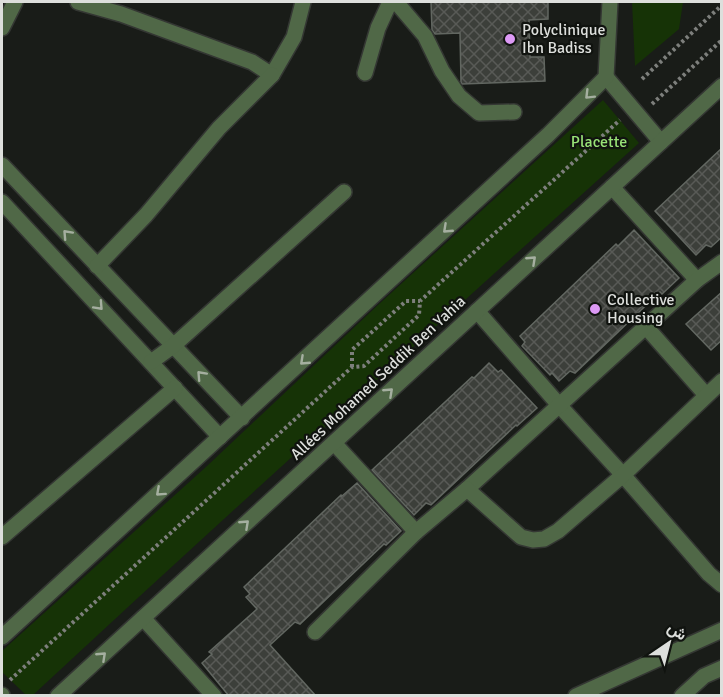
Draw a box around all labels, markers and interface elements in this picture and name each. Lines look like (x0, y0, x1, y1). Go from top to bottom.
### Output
place label: Polyclinique Ibn Badiss (522, 20, 606, 58)
marker: Polyclinique Ibn Badiss (503, 32, 517, 46)
one-way arrow (585, 87, 596, 98)
park label: Placette (571, 132, 627, 152)
one-way arrow (443, 221, 454, 232)
one-way arrow (63, 230, 74, 241)
one-way arrow (525, 256, 536, 267)
place label: Collective Housing (607, 290, 674, 328)
street label: Allées Mohamed Seddik Ben Yahia (286, 291, 470, 465)
one-way arrow (92, 299, 103, 310)
marker: Collective Housing (588, 302, 602, 316)
one-way arrow (300, 354, 310, 365)
one-way arrow (198, 372, 209, 383)
one-way arrow (382, 388, 393, 399)
one-way arrow (156, 485, 167, 496)
one-way arrow (238, 520, 249, 531)
north arrow (639, 613, 699, 673)
text: ش (663, 618, 691, 645)
one-way arrow (95, 652, 105, 663)

